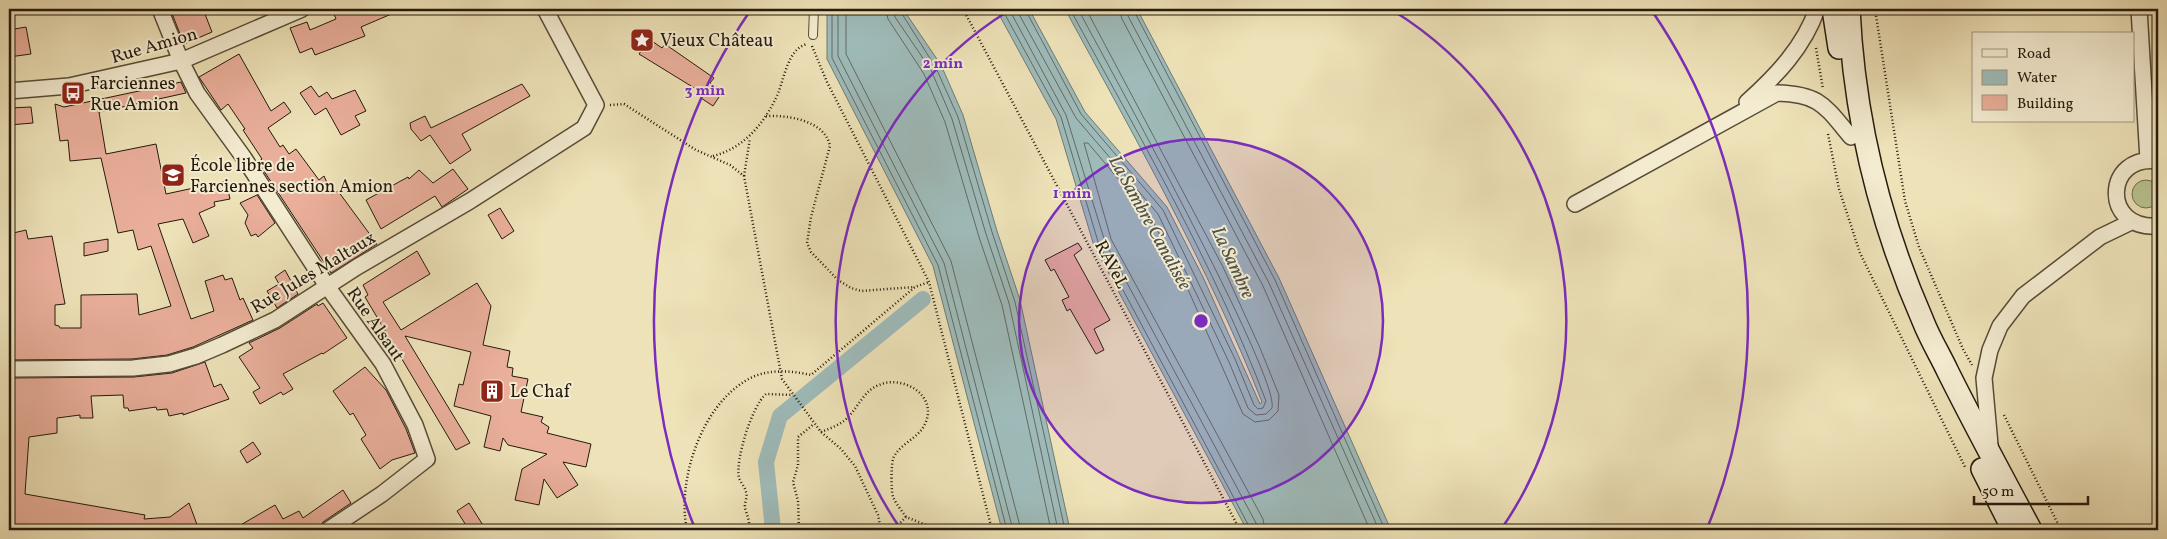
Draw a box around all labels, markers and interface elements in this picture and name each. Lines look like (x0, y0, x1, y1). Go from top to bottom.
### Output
street label: Rue Amion (108, 22, 201, 71)
place icon: Vieux Château (629, 27, 655, 53)
place label: Vieux Château (660, 29, 774, 54)
legend (1972, 32, 2134, 122)
text: Road (2017, 44, 2051, 65)
text: 2 min (923, 54, 963, 75)
text: Water (2017, 68, 2057, 89)
place label: Farciennes Rue Amion (90, 72, 179, 118)
bus stop icon: Farciennes Rue Amion (60, 80, 86, 106)
text: 3 min (685, 81, 725, 102)
text: Building (2017, 94, 2074, 115)
water label: La Sambre Canalisée (1101, 151, 1197, 295)
place label: École libre de Farciennes section Amion (190, 154, 394, 200)
school or university icon: École libre de Farciennes section Amion (160, 162, 186, 188)
text: 1 min (1053, 184, 1091, 205)
water label: La Sambre (1204, 222, 1260, 303)
street label: Rue Jules Maltaux (247, 226, 381, 321)
street label: RAVeL (1088, 236, 1134, 293)
street label: Rue Alsaut (340, 283, 410, 367)
centre of rings (1192, 312, 1210, 330)
building icon: Le Chaf (479, 378, 505, 404)
place label: Le Chaf (510, 380, 572, 405)
scale bar (1974, 474, 2088, 506)
text: 50 m (1982, 482, 2014, 503)

